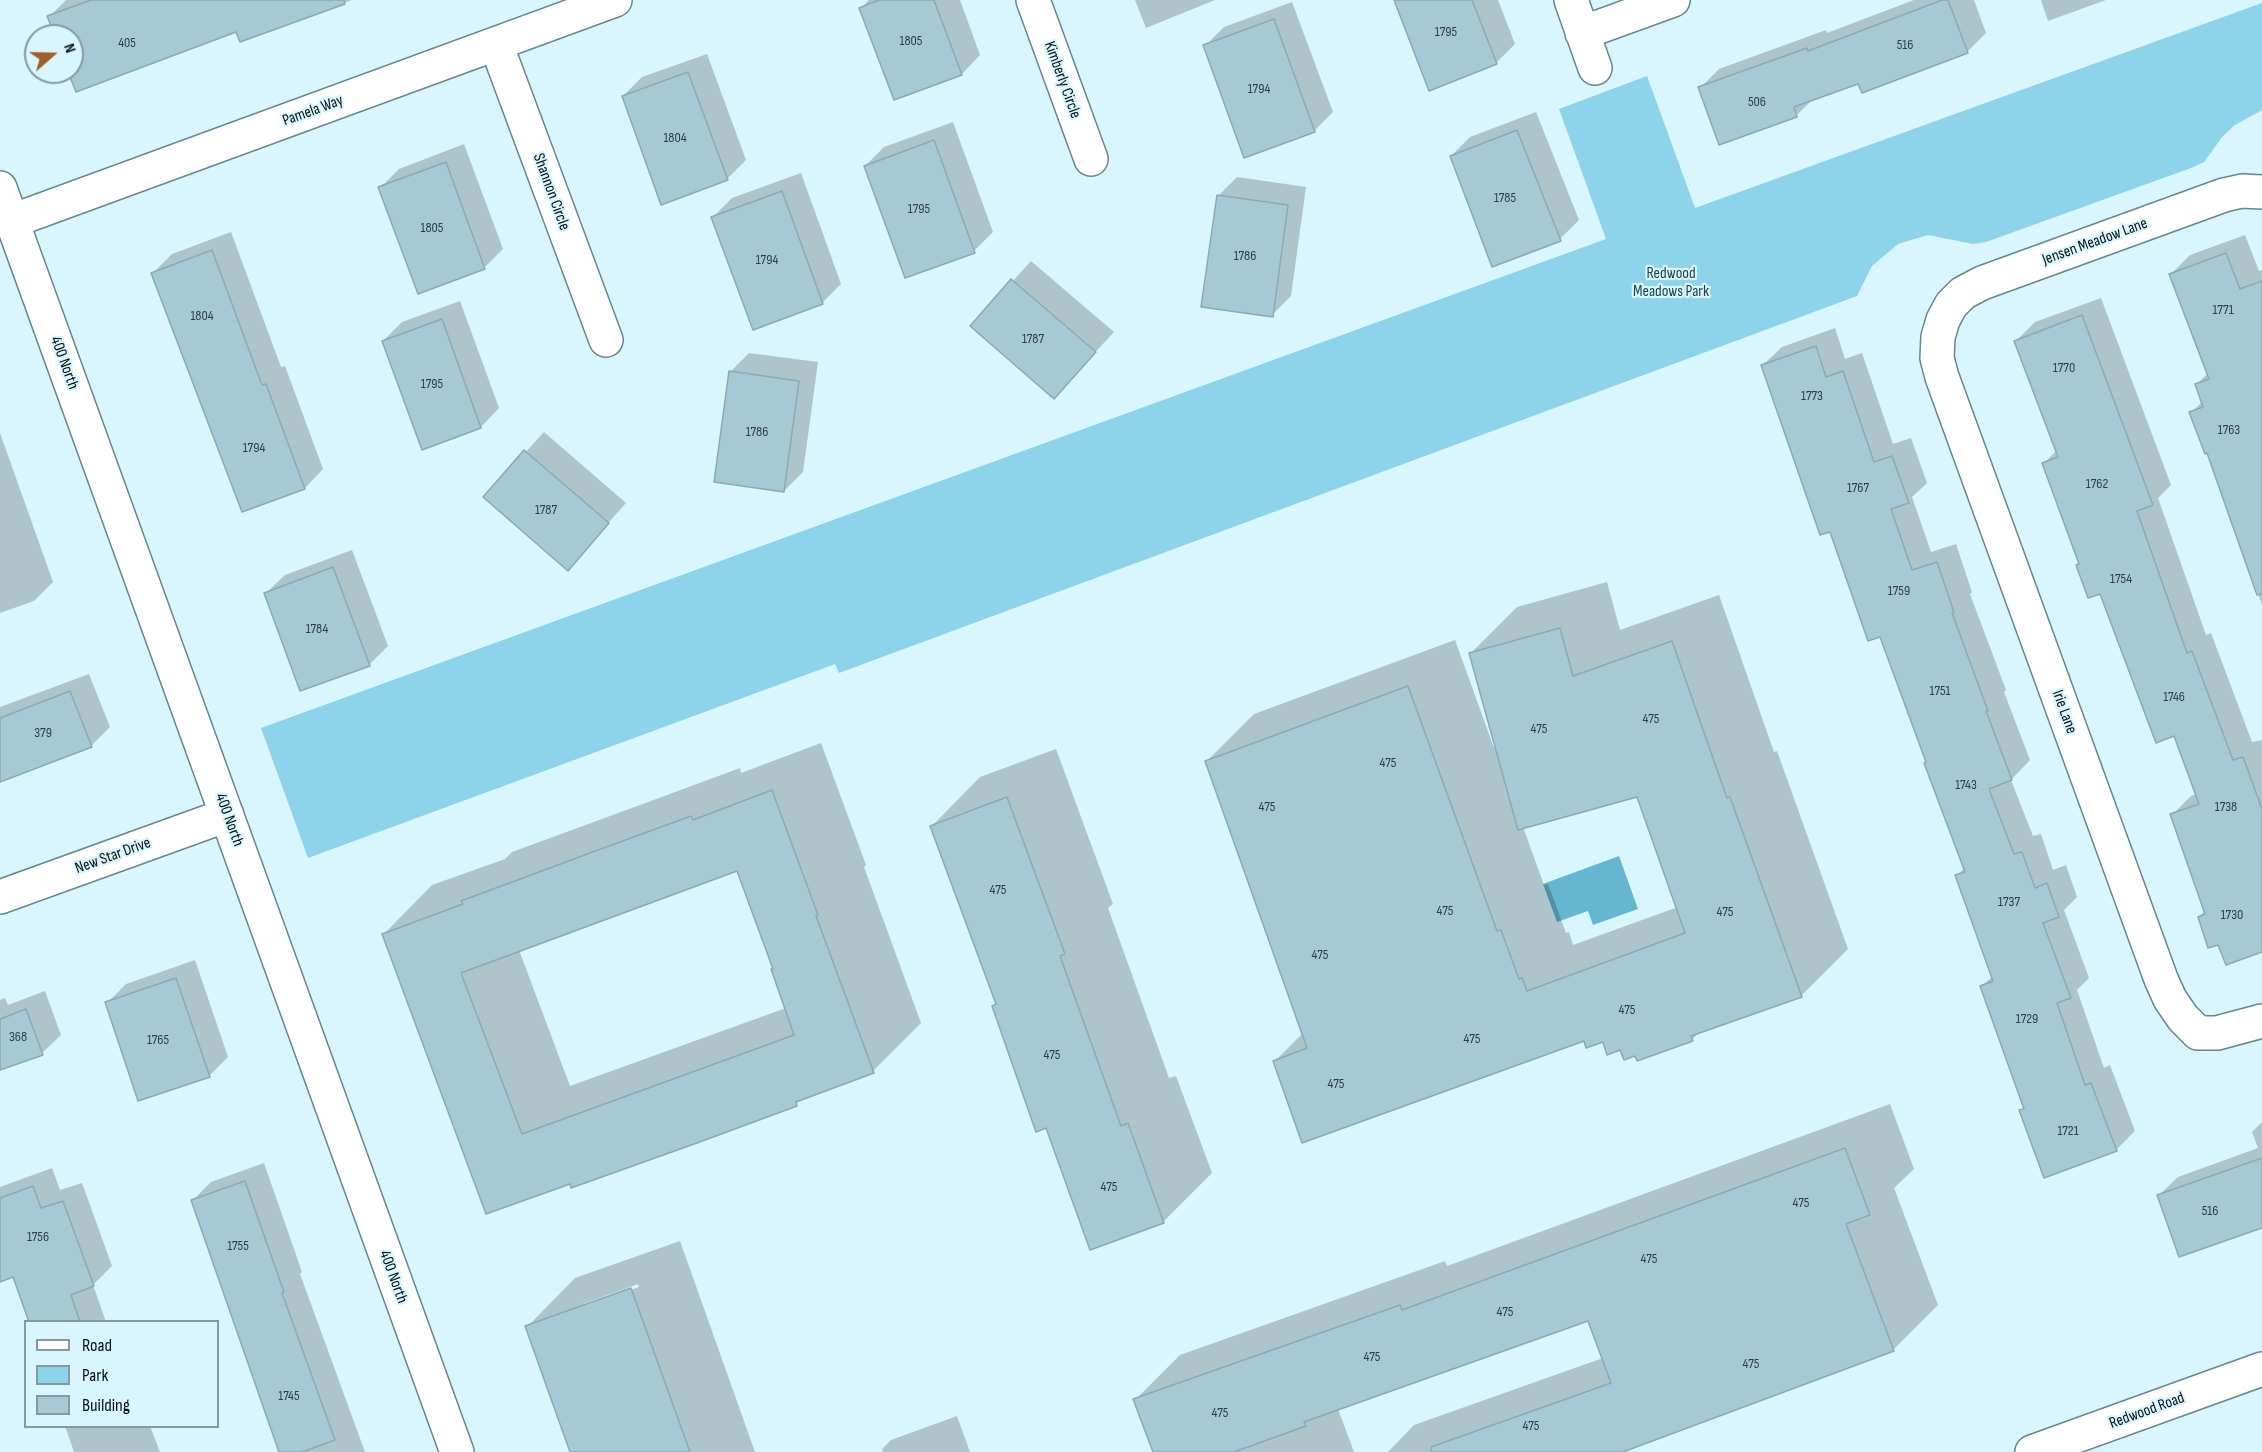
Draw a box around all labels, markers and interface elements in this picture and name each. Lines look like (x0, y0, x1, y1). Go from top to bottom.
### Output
north arrow (24, 24, 84, 84)
house number: 1795 (1435, 24, 1457, 40)
house number: 1805 (900, 33, 922, 49)
house number: 405 (118, 35, 136, 51)
house number: 516 (1897, 37, 1913, 53)
street label: Kimberly Circle (1039, 39, 1085, 121)
text: N (59, 41, 80, 56)
house number: 1794 (1248, 81, 1270, 97)
street label: Pamela Way (280, 91, 346, 131)
house number: 506 (1748, 94, 1766, 110)
house number: 1804 (663, 130, 687, 146)
street label: Shannon Circle (528, 151, 574, 233)
house number: 1785 (1494, 190, 1516, 206)
house number: 1795 (908, 201, 930, 217)
street label: Jensen Meadow Lane (2040, 214, 2150, 270)
house number: 1805 (421, 220, 443, 236)
house number: 1786 (1234, 248, 1256, 264)
house number: 1794 (756, 252, 778, 268)
park label: Redwood Meadows Park (1633, 264, 1709, 302)
house number: 1771 (2212, 302, 2234, 318)
house number: 1804 (190, 308, 214, 324)
house number: 1787 (1022, 331, 1044, 347)
street label: 400 North (46, 334, 82, 392)
house number: 1770 (2053, 360, 2075, 376)
house number: 1795 (421, 376, 443, 392)
house number: 1773 (1801, 388, 1823, 404)
house number: 1763 (2218, 422, 2240, 438)
house number: 1786 (746, 424, 768, 440)
house number: 1794 (243, 440, 265, 456)
house number: 1762 (2086, 476, 2108, 492)
house number: 1767 (1847, 480, 1869, 496)
house number: 1787 (535, 502, 557, 518)
house number: 1754 (2110, 571, 2132, 587)
house number: 1759 (1888, 583, 1910, 599)
house number: 1784 (306, 621, 328, 637)
house number: 1751 (1930, 683, 1950, 699)
street label: Irie Lane (2047, 688, 2081, 736)
house number: 1746 (2163, 689, 2185, 705)
house number: 475 (1643, 711, 1659, 727)
house number: 475 (1531, 721, 1547, 737)
house number: 379 (34, 725, 52, 741)
house number: 475 (1380, 755, 1396, 771)
house number: 1743 (1955, 777, 1977, 793)
street label: 400 North (211, 791, 247, 849)
house number: 475 (1259, 799, 1275, 815)
house number: 1738 (2215, 799, 2237, 815)
street label: New Star Drive (73, 833, 153, 879)
house number: 475 (990, 882, 1006, 898)
house number: 1737 (1998, 894, 2020, 910)
house number: 475 (1437, 903, 1453, 919)
house number: 475 (1717, 904, 1733, 920)
house number: 1730 (2221, 907, 2243, 923)
house number: 475 (1312, 947, 1328, 963)
house number: 475 (1619, 1002, 1635, 1018)
house number: 1729 (2016, 1011, 2038, 1027)
house number: 368 (9, 1029, 27, 1045)
house number: 475 (1464, 1031, 1480, 1047)
house number: 1765 (147, 1032, 169, 1048)
house number: 475 (1044, 1047, 1060, 1063)
house number: 475 (1328, 1076, 1344, 1092)
house number: 1721 (2057, 1123, 2079, 1139)
house number: 475 (1101, 1179, 1117, 1195)
house number: 475 (1793, 1195, 1809, 1211)
house number: 516 (2202, 1203, 2218, 1219)
house number: 1756 (27, 1229, 49, 1245)
house number: 1755 (227, 1238, 249, 1254)
street label: 400 North (375, 1248, 411, 1306)
house number: 475 (1641, 1251, 1657, 1267)
house number: 475 (1497, 1304, 1513, 1320)
legend (24, 1320, 219, 1428)
text: Road (82, 1335, 112, 1356)
house number: 475 (1364, 1349, 1380, 1365)
house number: 475 (1743, 1356, 1759, 1372)
text: Park (82, 1365, 108, 1386)
house number: 1745 (278, 1388, 300, 1404)
street label: Redwood Road (2107, 1389, 2187, 1433)
text: Building (82, 1395, 130, 1416)
house number: 475 (1212, 1405, 1228, 1421)
house number: 475 (1523, 1418, 1539, 1434)

